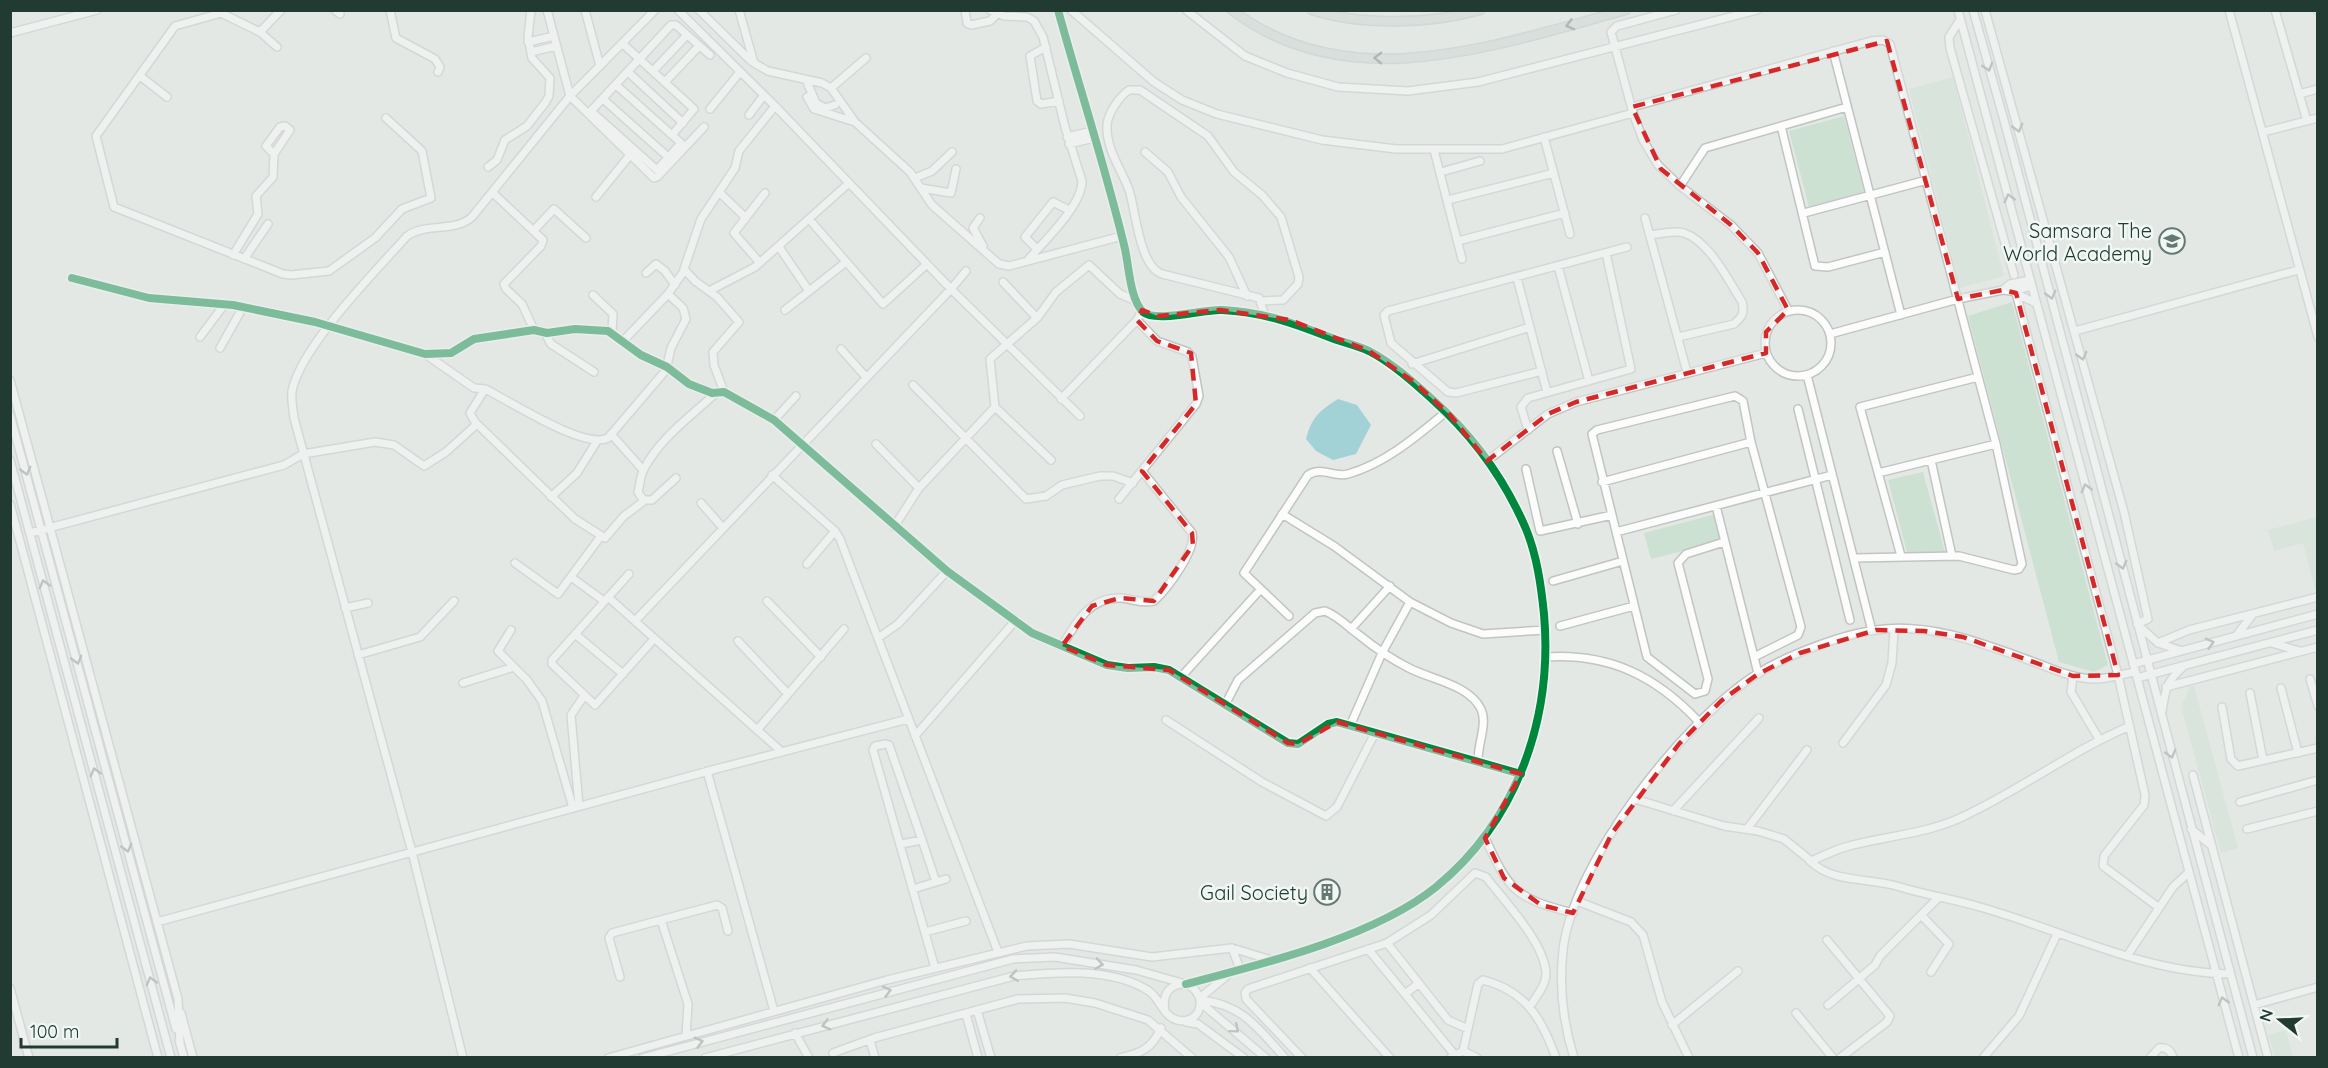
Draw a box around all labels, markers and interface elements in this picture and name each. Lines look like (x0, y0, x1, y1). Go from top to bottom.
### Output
one-way arrow (1565, 18, 1575, 31)
one-way arrow (1374, 52, 1383, 64)
one-way arrow (1981, 61, 1993, 72)
one-way arrow (2011, 122, 2023, 133)
one-way arrow (2003, 193, 2016, 203)
place label: Samsara The World Academy (2003, 218, 2152, 266)
school or university icon: Samsara The World Academy (2157, 226, 2187, 256)
one-way arrow (2044, 290, 2056, 300)
one-way arrow (2074, 351, 2087, 361)
one-way arrow (18, 466, 31, 476)
one-way arrow (2080, 483, 2093, 493)
one-way arrow (2114, 560, 2127, 570)
one-way arrow (39, 579, 51, 590)
one-way arrow (2204, 638, 2214, 650)
one-way arrow (69, 655, 82, 665)
one-way arrow (2164, 748, 2176, 759)
one-way arrow (90, 767, 102, 778)
one-way arrow (120, 843, 133, 853)
building icon: Gail Society (1312, 877, 1342, 907)
place label: Gail Society (1200, 880, 1308, 905)
one-way arrow (1094, 957, 1103, 969)
one-way arrow (1010, 970, 1019, 982)
one-way arrow (146, 976, 158, 986)
one-way arrow (881, 986, 892, 998)
north arrow (2250, 990, 2310, 1050)
one-way arrow (2218, 996, 2231, 1006)
text: N (2254, 1007, 2277, 1024)
scale bar (21, 1011, 117, 1049)
one-way arrow (821, 1018, 832, 1030)
text: 100 m (30, 1020, 79, 1043)
one-way arrow (1228, 1022, 1239, 1033)
one-way arrow (693, 1037, 704, 1049)

